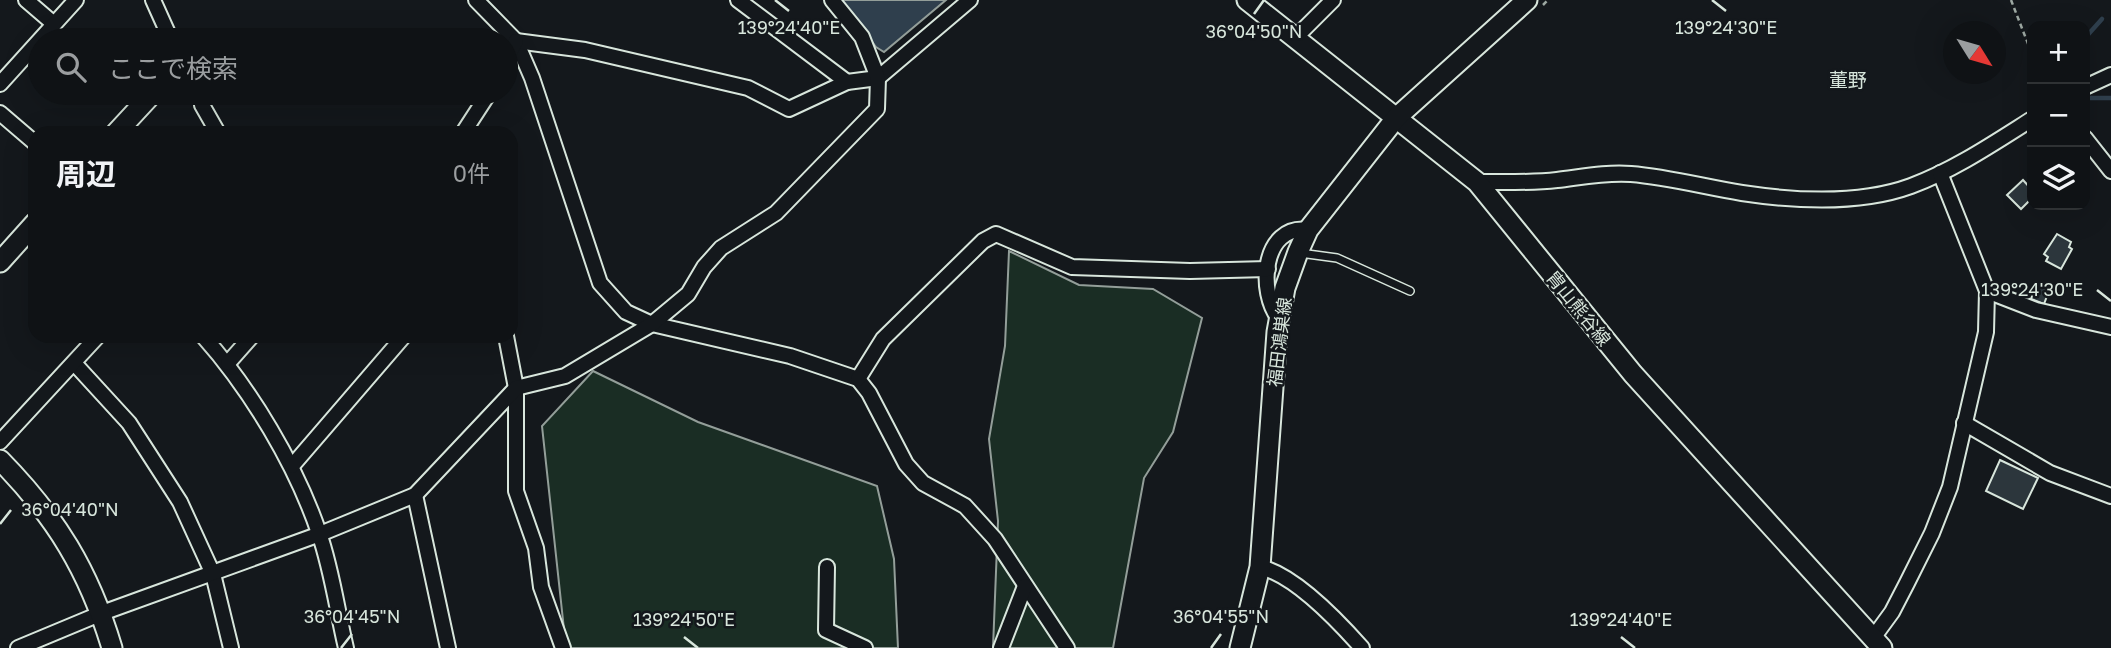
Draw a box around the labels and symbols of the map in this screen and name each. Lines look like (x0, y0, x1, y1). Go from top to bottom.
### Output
text: 139°24'40"E (738, 16, 840, 38)
text: 139°24'30"E (1675, 16, 1777, 38)
text: 36°04'50"N (1206, 20, 1302, 42)
north arrow (1943, 21, 2006, 84)
district label: 董野 (1829, 68, 1867, 91)
street label: 胄山熊谷線 (1542, 266, 1616, 350)
text: 139°24'30"E (1981, 278, 2083, 300)
street label: 福田鴻巣線 (1263, 296, 1295, 388)
text: 36°04'40"N (21, 498, 119, 520)
text: 36°04'45"N (304, 605, 400, 627)
text: 36°04'55"N (1173, 605, 1269, 627)
text: 139°24'50"E (633, 608, 735, 630)
text: 139°24'40"E (1570, 608, 1672, 630)

